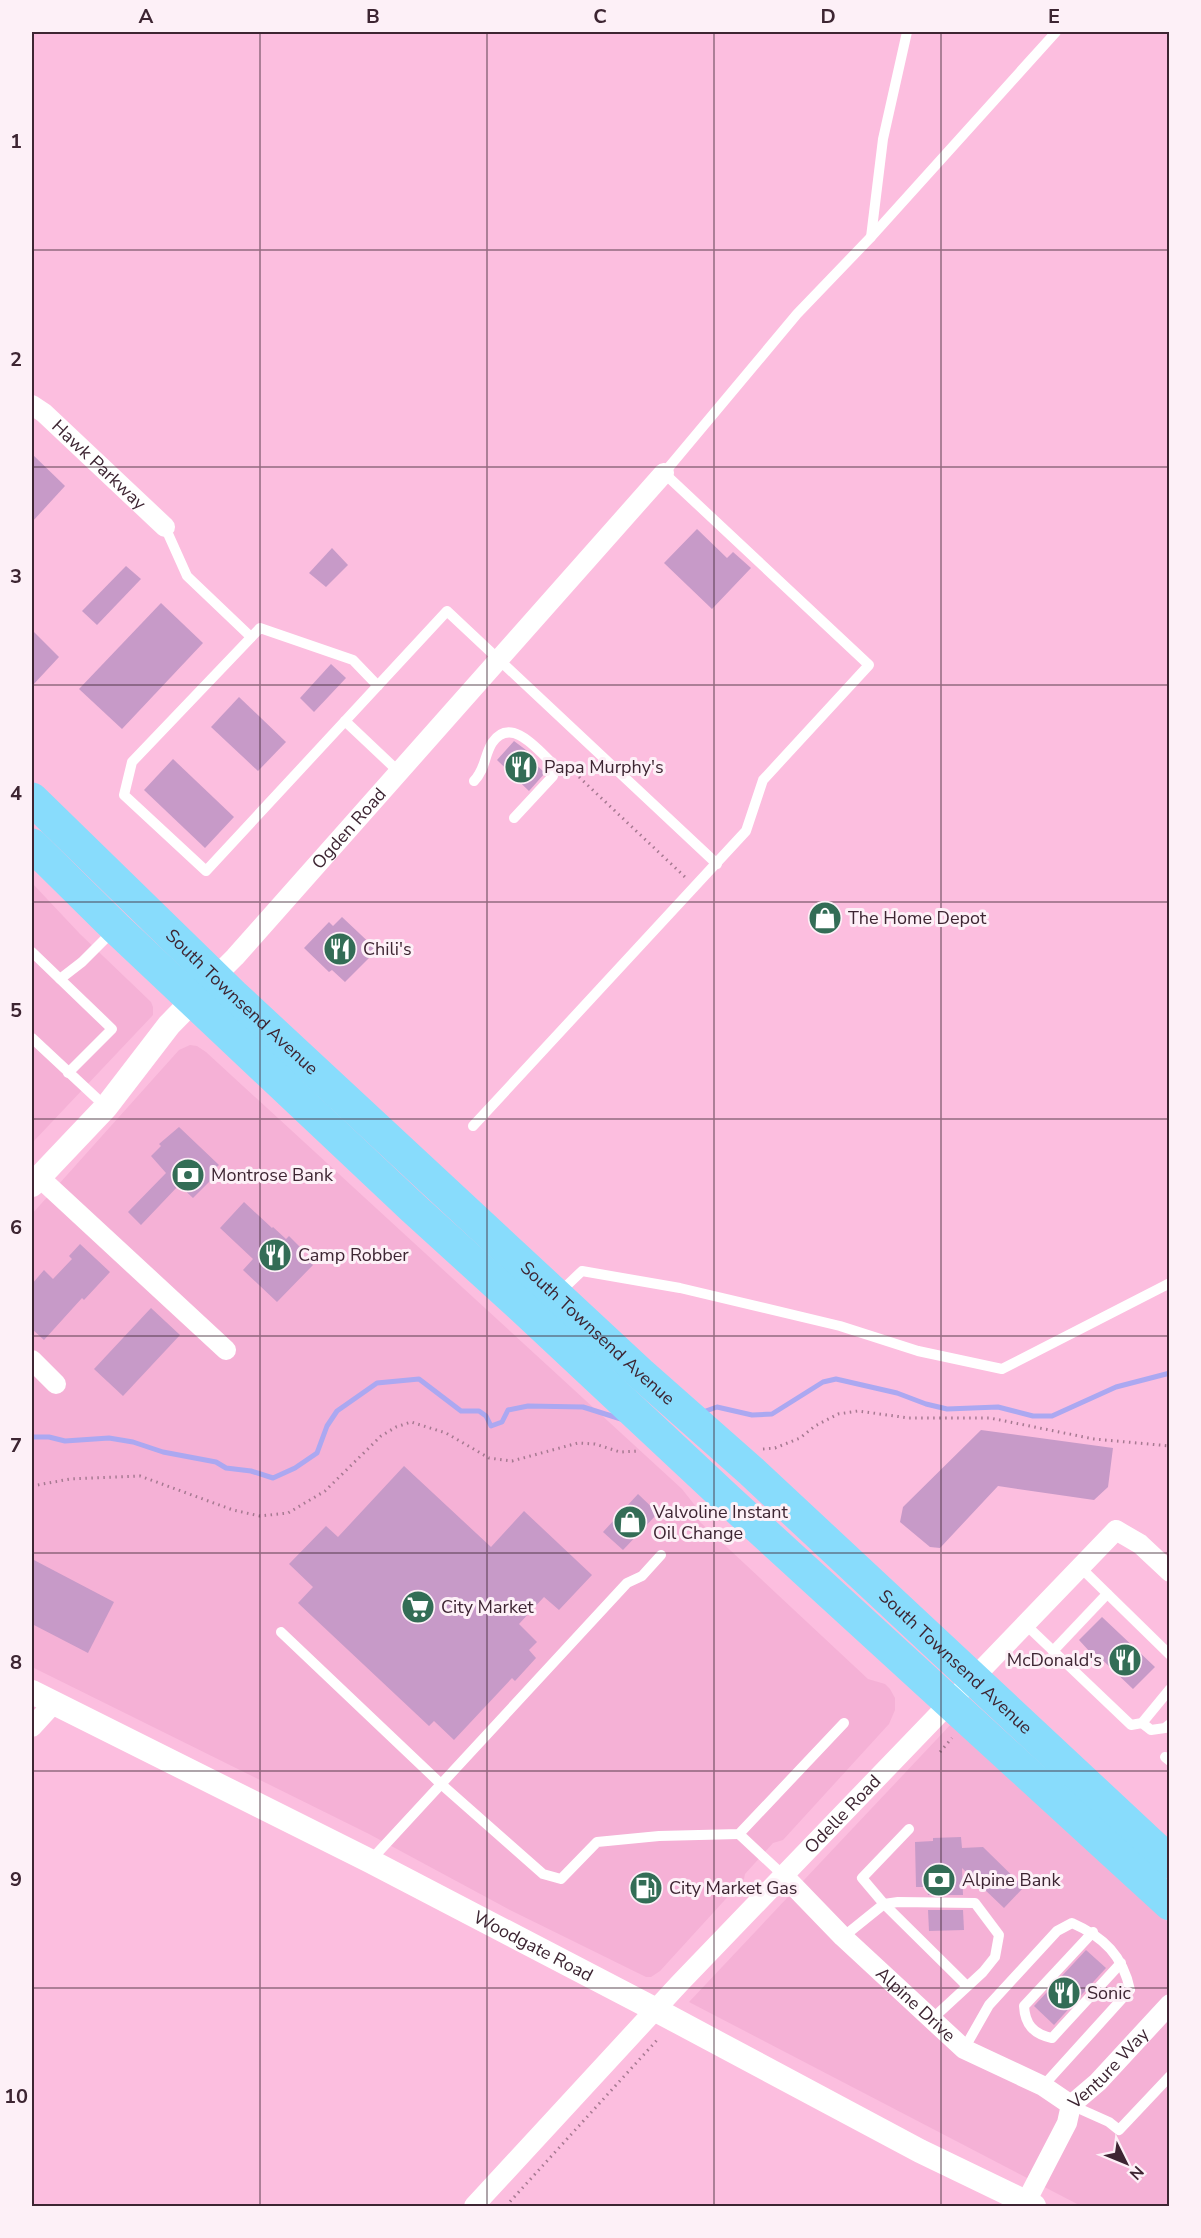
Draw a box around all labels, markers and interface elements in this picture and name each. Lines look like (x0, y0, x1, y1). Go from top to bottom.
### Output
text: A (139, 3, 154, 30)
text: B (366, 3, 380, 30)
text: C (593, 3, 607, 30)
text: D (820, 3, 836, 30)
text: E (1048, 3, 1060, 30)
text: 1 (10, 128, 22, 155)
text: 2 (10, 346, 22, 373)
street label: Hawk Parkway (47, 414, 152, 516)
text: 3 (10, 563, 22, 590)
restaurant icon: Papa Murphy's (503, 749, 539, 785)
place label: Papa Murphy's (544, 755, 664, 779)
text: 4 (10, 780, 22, 807)
street label: Ogden Road (306, 783, 391, 874)
shop icon: The Home Depot (807, 900, 843, 936)
place label: The Home Depot (848, 906, 987, 930)
street label: South Townsend Avenue (160, 924, 323, 1080)
restaurant icon: Chili's (322, 931, 358, 967)
place label: Chili's (363, 937, 412, 961)
text: 5 (10, 997, 22, 1024)
bank icon: Montrose Bank (170, 1157, 206, 1193)
place label: Montrose Bank (211, 1163, 334, 1187)
text: 6 (10, 1214, 22, 1241)
restaurant icon: Camp Robber (257, 1237, 293, 1273)
place label: Camp Robber (298, 1243, 409, 1267)
street label: South Townsend Avenue (515, 1256, 680, 1410)
text: 7 (10, 1432, 22, 1459)
place label: Valvoline Instant Oil Change (652, 1500, 789, 1545)
shop icon: Valvoline Instant Oil Change (612, 1504, 648, 1540)
street label: South Townsend Avenue (873, 1584, 1038, 1740)
supermarket icon: City Market (400, 1589, 436, 1625)
place label: City Market (441, 1595, 534, 1619)
restaurant icon: McDonald's (1107, 1642, 1143, 1678)
place label: McDonald's (1007, 1648, 1102, 1672)
text: 8 (10, 1649, 22, 1676)
street label: Odelle Road (799, 1770, 886, 1859)
bank icon: Alpine Bank (921, 1862, 957, 1898)
text: 9 (10, 1866, 22, 1893)
place label: Alpine Bank (962, 1868, 1061, 1892)
fuel station icon: City Market Gas (628, 1870, 664, 1906)
place label: City Market Gas (669, 1876, 798, 1900)
street label: Woodgate Road (469, 1905, 597, 1987)
street label: Alpine Drive (871, 1961, 961, 2047)
restaurant icon: Sonic (1046, 1975, 1082, 2011)
place label: Sonic (1087, 1981, 1131, 2005)
street label: Venture Way (1062, 2022, 1155, 2115)
text: 10 (4, 2083, 28, 2110)
north arrow (1096, 2133, 1156, 2193)
text: N (1124, 2161, 1148, 2184)

